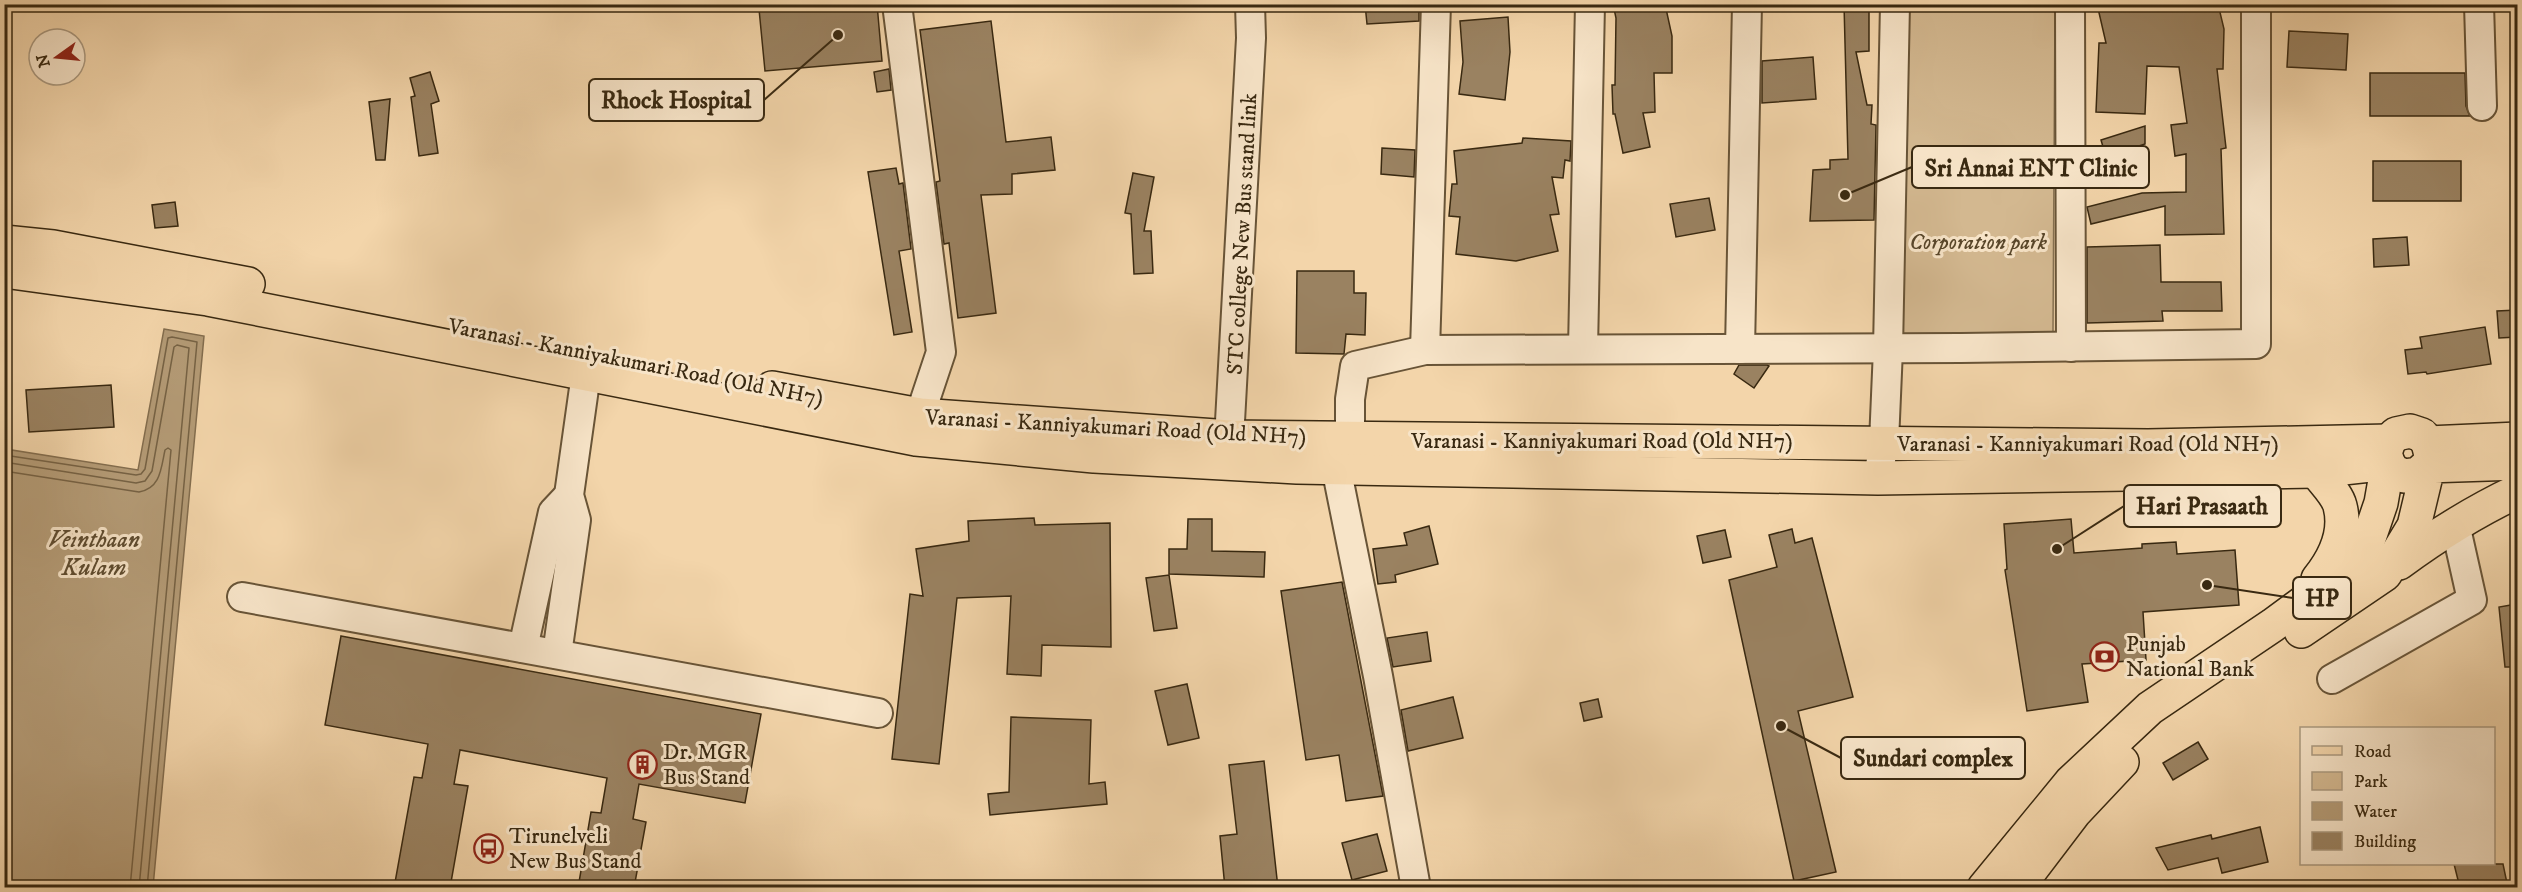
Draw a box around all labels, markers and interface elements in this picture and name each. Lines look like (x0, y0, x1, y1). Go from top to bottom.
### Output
north arrow (27, 27, 87, 87)
text: N (32, 52, 55, 70)
callout: Rhock Hospital (589, 79, 764, 121)
text: Rhock Hospital (601, 86, 752, 116)
street label: STC college New Bus stand link (1222, 92, 1263, 376)
callout: Sri Annai ENT Clinic (1912, 146, 2149, 188)
text: Sri Annai ENT Clinic (1924, 154, 2138, 184)
park label: Corporation park (1909, 229, 2048, 256)
street label: Varanasi - Kanniyakumari Road (Old NH7) (445, 313, 826, 412)
street label: Varanasi - Kanniyakumari Road (Old NH7) (924, 404, 1307, 451)
street label: Varanasi - Kanniyakumari Road (Old NH7) (1410, 428, 1793, 455)
street label: Varanasi - Kanniyakumari Road (Old NH7) (1896, 431, 2279, 458)
callout: Hari Prasaath (2124, 485, 2281, 527)
text: Hari Prasaath (2136, 492, 2269, 522)
water label: Veinthaan Kulam (48, 525, 140, 583)
callout: HP (2293, 577, 2351, 619)
text: HP (2305, 584, 2339, 614)
place label: Punjab National Bank (2126, 631, 2254, 683)
bank icon: Punjab National Bank (2089, 640, 2121, 672)
legend (2300, 727, 2495, 865)
callout: Sundari complex (1841, 737, 2025, 779)
place label: Dr. MGR Bus Stand (663, 739, 750, 791)
text: Road (2354, 741, 2391, 763)
text: Sundari complex (1853, 744, 2013, 774)
building icon: Dr. MGR Bus Stand (626, 748, 658, 780)
text: Park (2354, 771, 2388, 793)
text: Water (2353, 801, 2397, 823)
place label: Tirunelveli New Bus Stand (509, 823, 641, 875)
text: Building (2354, 831, 2416, 853)
bus stop icon: Tirunelveli New Bus Stand (472, 832, 504, 864)

